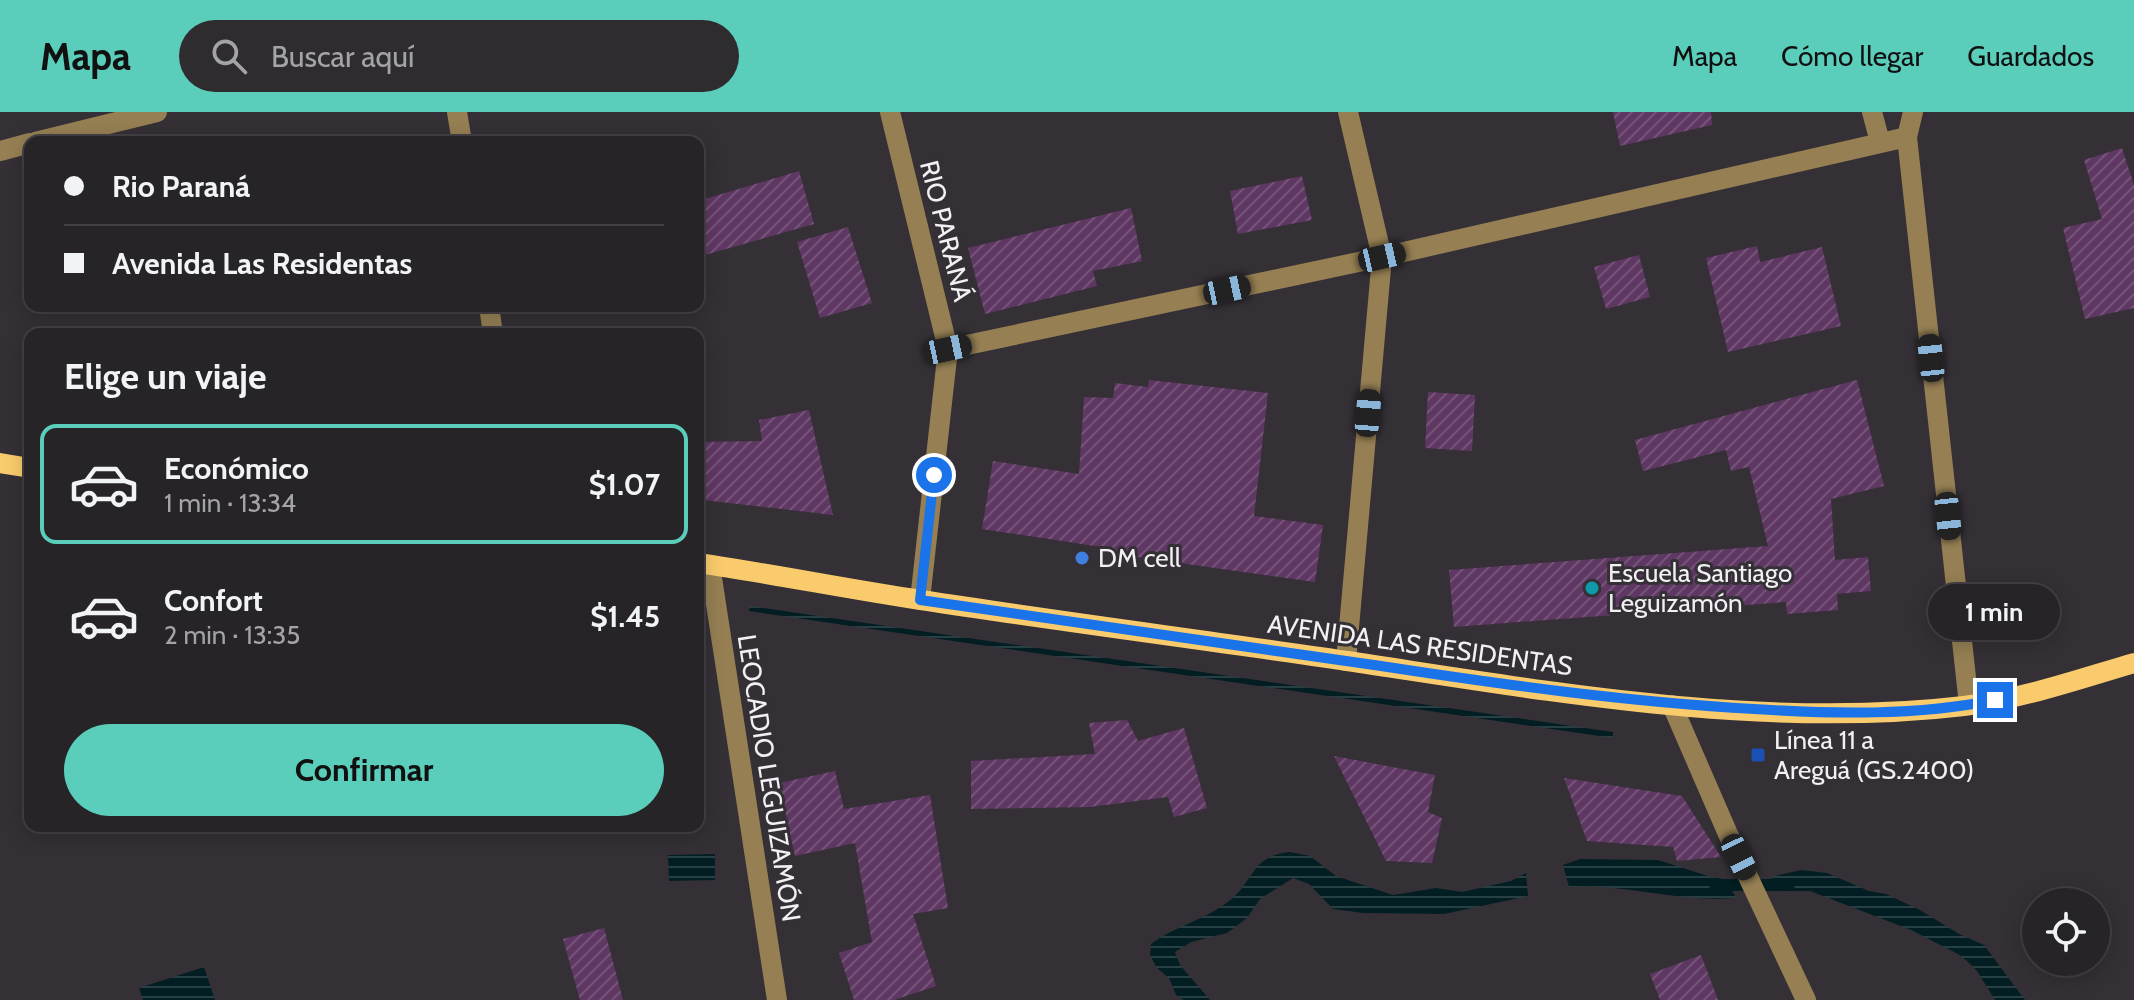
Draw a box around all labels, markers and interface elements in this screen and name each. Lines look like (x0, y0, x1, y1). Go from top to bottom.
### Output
search box (179, 20, 739, 92)
text: Mapa (40, 33, 131, 80)
icon: search (207, 34, 251, 78)
text: Buscar aquí (271, 38, 414, 75)
text: Mapa (1672, 39, 1737, 73)
text: Cómo llegar (1781, 39, 1923, 73)
text: Guardados (1967, 39, 2094, 73)
street label: RIO PARANÁ (913, 157, 979, 305)
text: Rio Paraná (112, 168, 250, 205)
car (1356, 240, 1408, 274)
text: Avenida Las Residentas (112, 245, 412, 282)
car (1201, 273, 1253, 307)
car (922, 332, 974, 366)
car (1917, 333, 1945, 383)
text: Elige un viaje (64, 354, 267, 398)
car (1354, 388, 1382, 438)
icon: car (68, 448, 140, 520)
text: Económico (164, 450, 309, 487)
route start (916, 457, 952, 493)
text: $1.07 (589, 466, 660, 503)
text: 1 min · 13:34 (164, 487, 296, 519)
car (1934, 491, 1962, 541)
place label: DM cell (1098, 542, 1181, 574)
marker: DM cell (1073, 549, 1091, 567)
place label: Escuela Santiago Leguizamón (1608, 557, 1792, 619)
marker: Escuela Santiago Leguizamón (1583, 579, 1601, 597)
icon: car (68, 580, 140, 652)
text: Confort (164, 582, 263, 619)
callout: 1 min (1929, 584, 2061, 640)
text: 1 min (1965, 596, 2023, 628)
text: $1.45 (590, 598, 660, 635)
street label: AVENIDA LAS RESIDENTAS (1265, 608, 1575, 682)
text: 2 min · 13:35 (164, 619, 300, 651)
street label: LEOCADIO LEGUIZAMÓN (730, 632, 808, 924)
route end (1977, 682, 2013, 718)
button: Confirmar (64, 724, 664, 816)
place label: Línea 11 a Areguá (GS.2400) (1774, 724, 1974, 786)
marker: Línea 11 a Areguá (GS.2400) (1749, 746, 1767, 764)
car (1718, 830, 1760, 884)
map controls (2022, 888, 2110, 976)
button: locate (2022, 888, 2110, 976)

